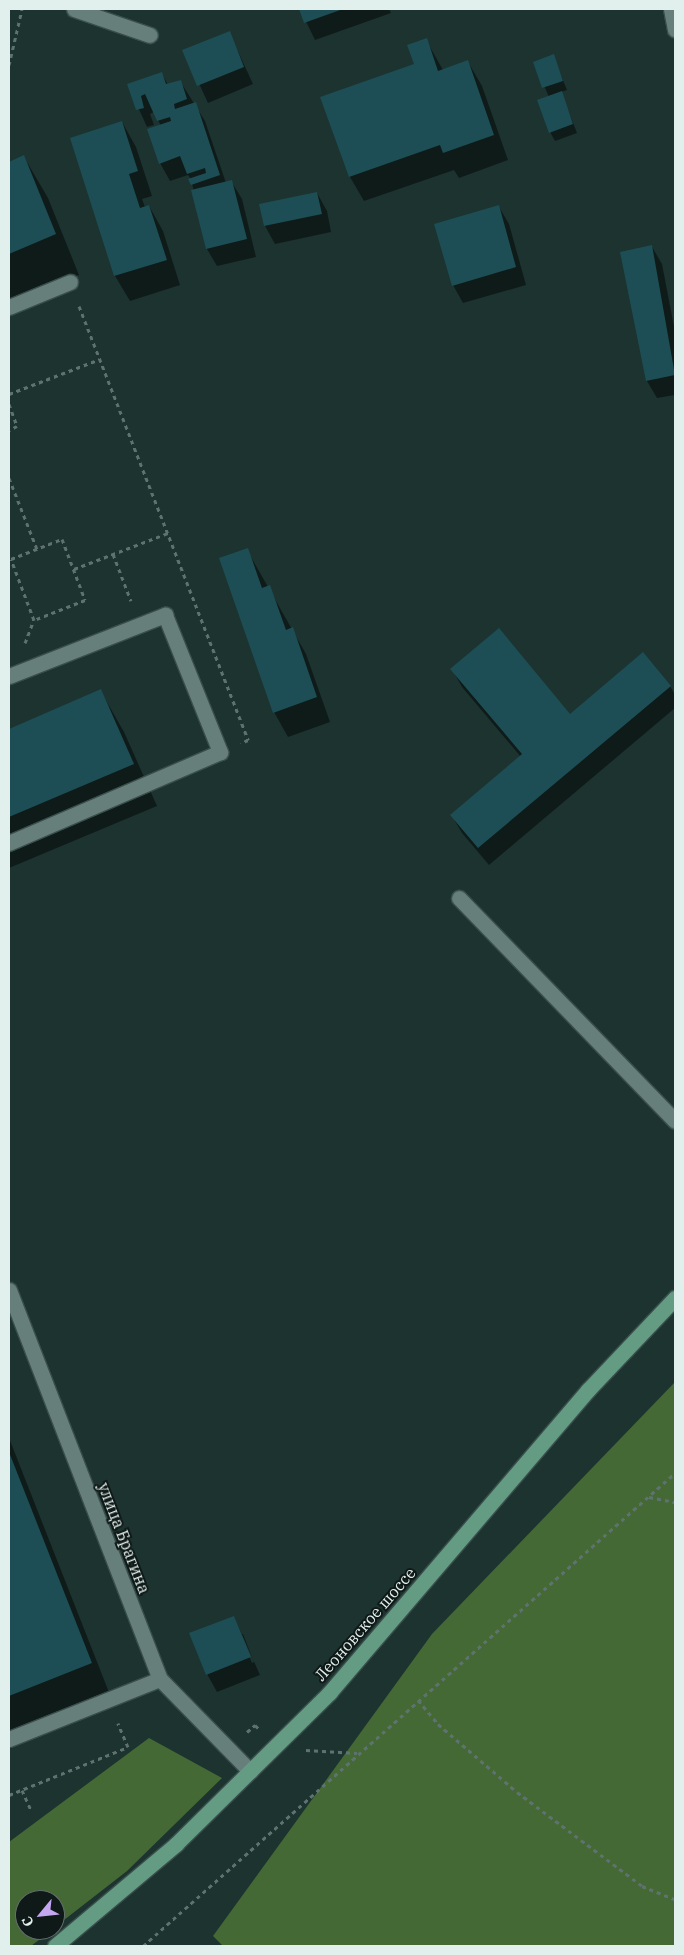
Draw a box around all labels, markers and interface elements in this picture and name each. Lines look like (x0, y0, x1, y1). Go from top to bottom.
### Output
street label: улица Брагина (94, 1480, 154, 1596)
street label: Леоновское шоссе (311, 1563, 419, 1685)
north arrow (15, 1890, 65, 1940)
text: С (18, 1913, 38, 1930)

